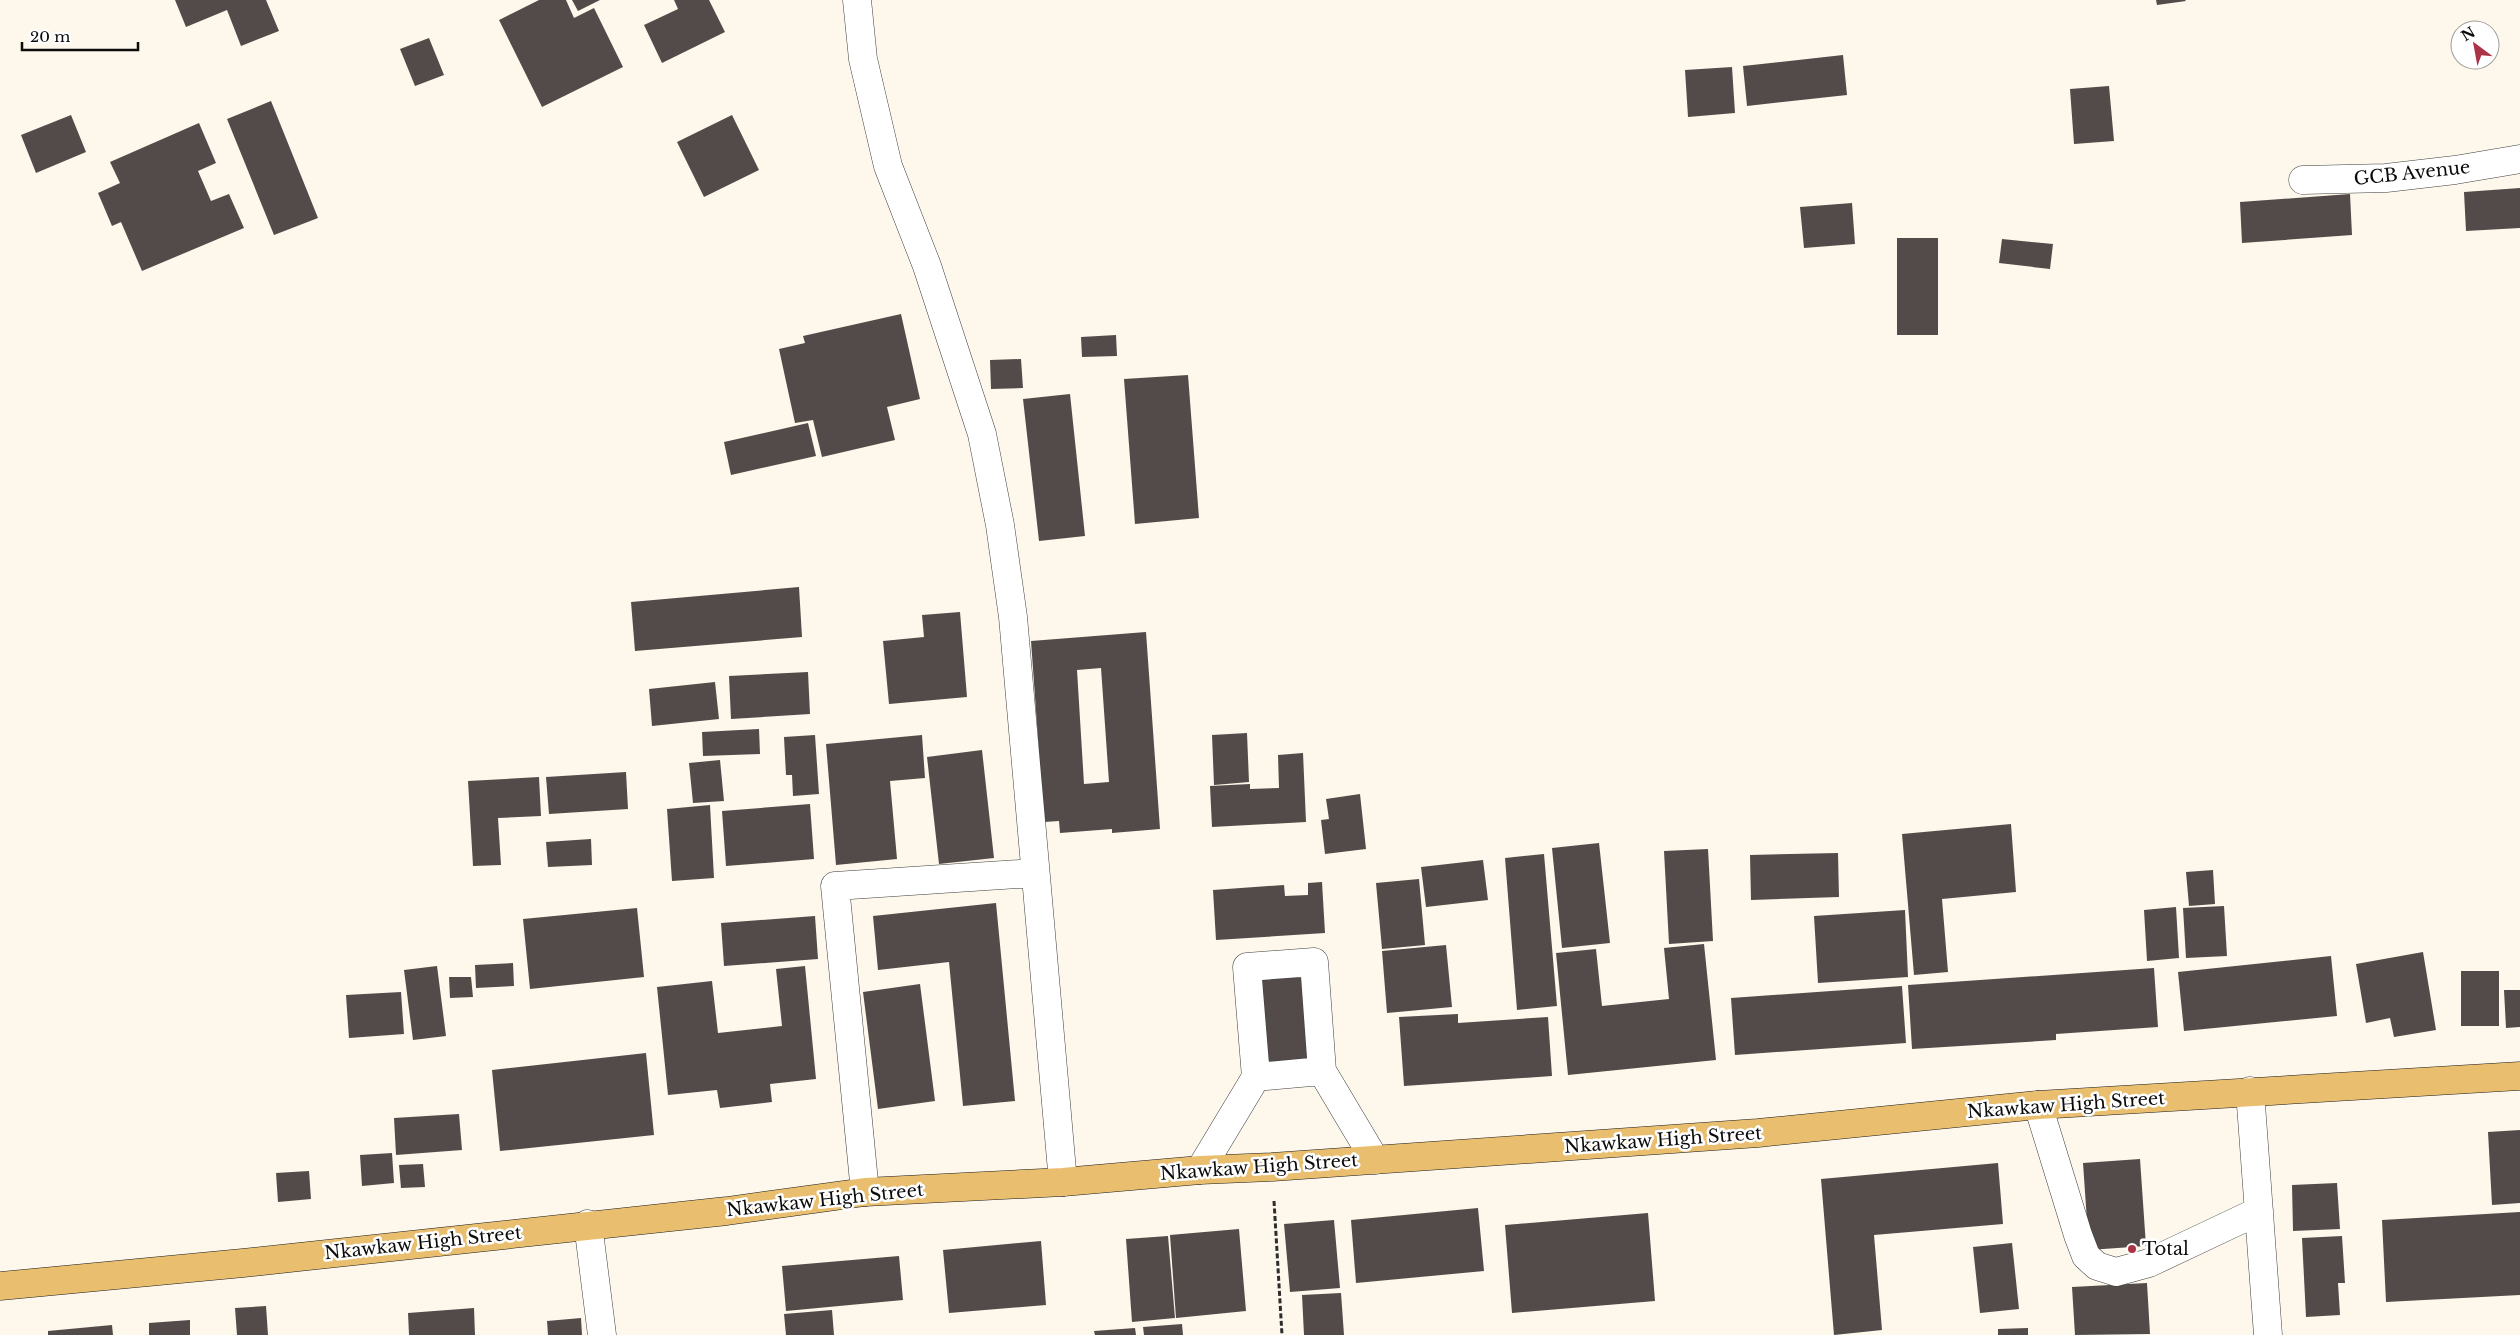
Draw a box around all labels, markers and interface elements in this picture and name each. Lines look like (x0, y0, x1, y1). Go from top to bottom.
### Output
scale bar (22, 20, 139, 52)
north arrow (2450, 20, 2500, 70)
text: N (2458, 23, 2478, 45)
text: 20 m (30, 27, 70, 46)
street label: GCB Avenue (2353, 156, 2471, 190)
street label: Nkawkaw High Street (1966, 1087, 2166, 1123)
street label: Nkawkaw High Street (1563, 1122, 1763, 1158)
street label: Nkawkaw High Street (1159, 1149, 1359, 1185)
street label: Nkawkaw High Street (725, 1179, 925, 1221)
street label: Nkawkaw High Street (323, 1222, 523, 1264)
place label: Total (2142, 1238, 2189, 1260)
marker: Total (2126, 1243, 2138, 1255)

